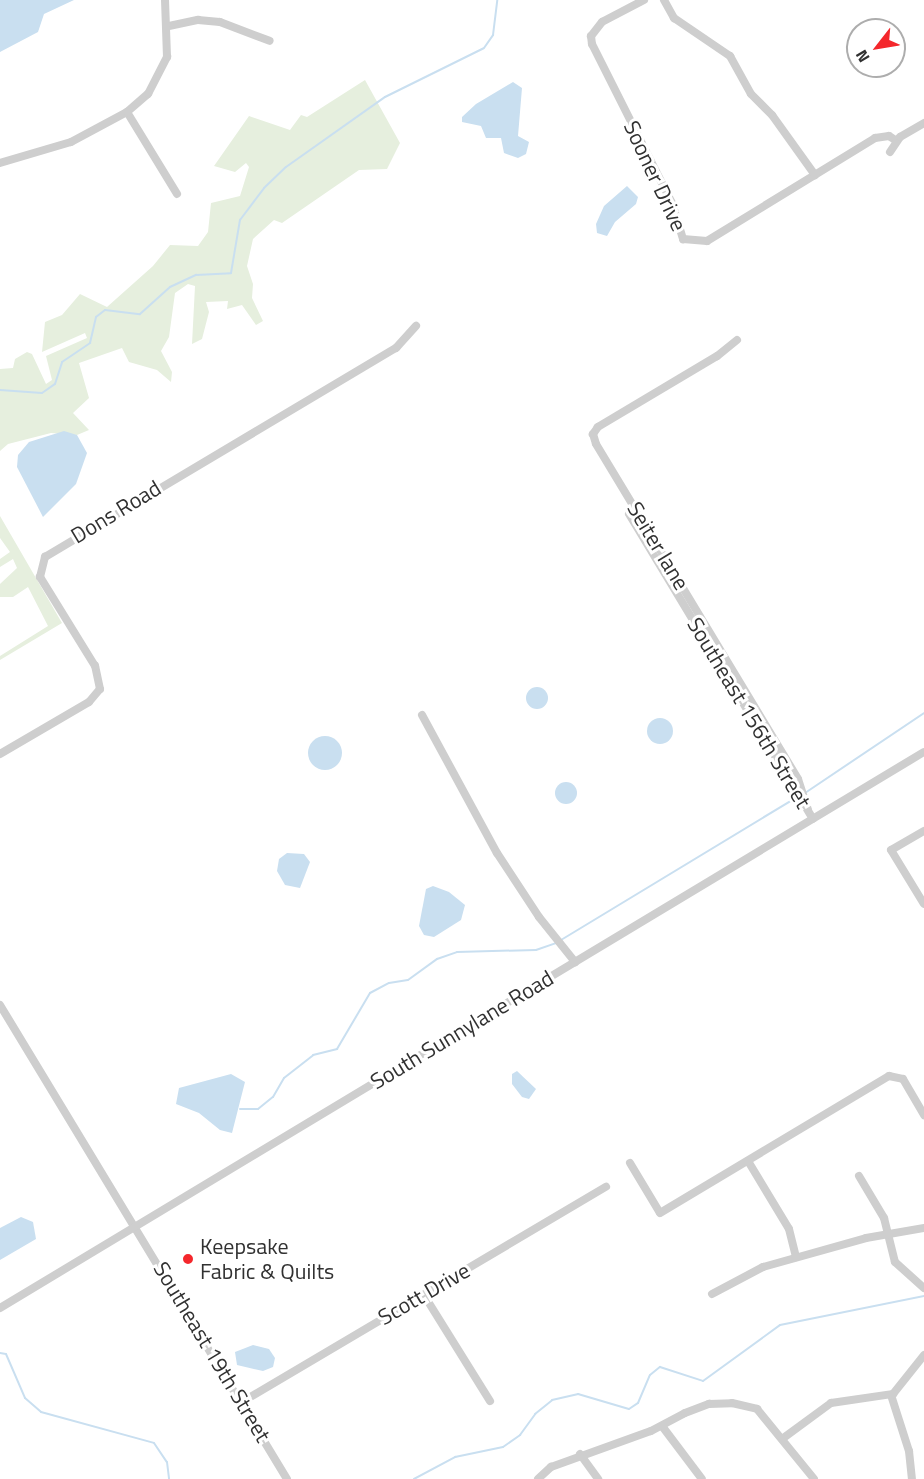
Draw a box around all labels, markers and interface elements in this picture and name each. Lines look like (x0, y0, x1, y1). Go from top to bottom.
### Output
north arrow (846, 18, 906, 78)
text: N (849, 45, 875, 67)
street label: Sooner Drive (618, 117, 692, 235)
street label: Dons Road (66, 475, 166, 549)
street label: Seiter lane (621, 497, 695, 595)
street label: Southeast 156th Street (682, 613, 816, 813)
street label: South Sunnylane Road (366, 965, 558, 1095)
place label: Keepsake Fabric & Quilts (200, 1233, 334, 1284)
marker: Keepsake Fabric & Quilts (181, 1252, 195, 1266)
street label: Southeast 19th Street (148, 1257, 276, 1447)
street label: Scott Drive (374, 1257, 474, 1331)

